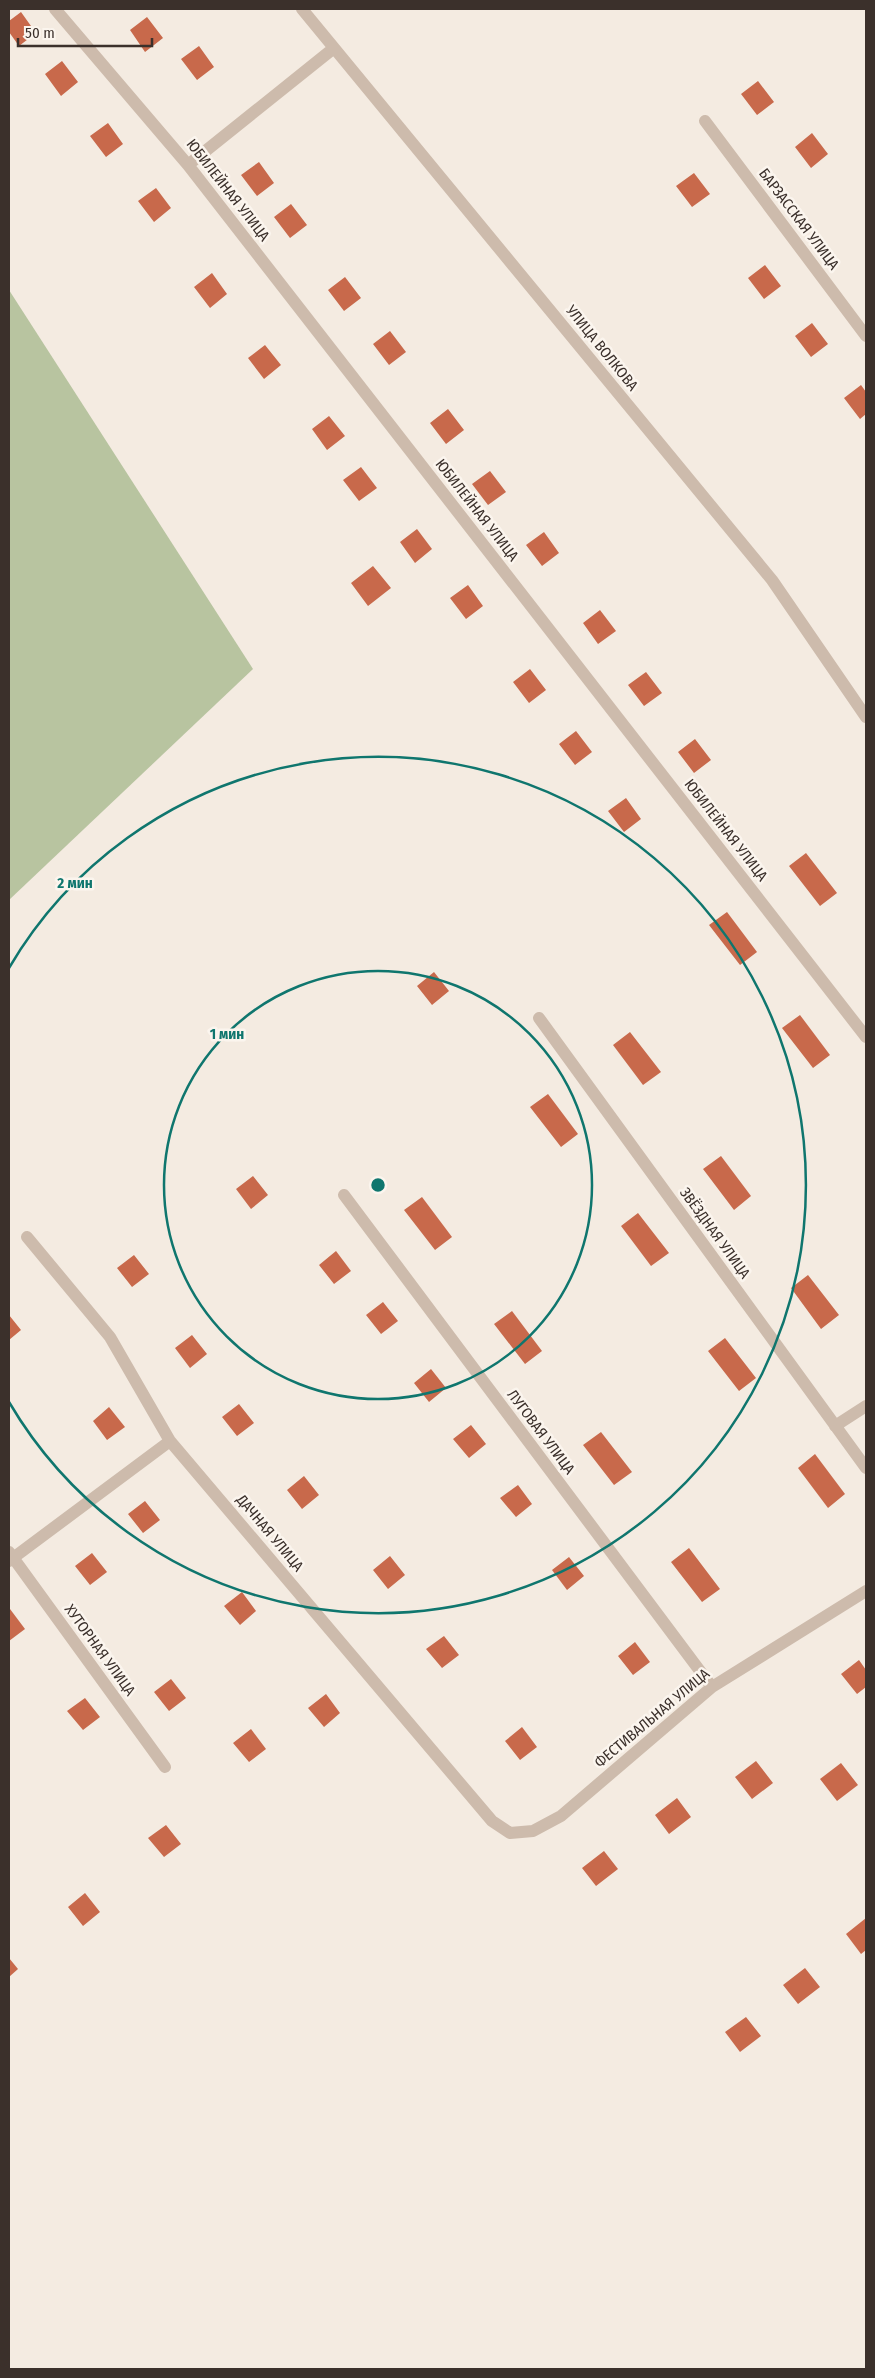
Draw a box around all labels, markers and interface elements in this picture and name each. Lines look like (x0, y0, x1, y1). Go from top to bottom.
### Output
scale bar (18, 15, 151, 47)
text: 50 m (25, 24, 55, 42)
street label: ЮБИЛЕЙНАЯ УЛИЦА (183, 135, 274, 245)
street label: БАРЗАССКАЯ УЛИЦА (755, 165, 843, 273)
street label: УЛИЦА ВОЛКОВА (561, 301, 642, 394)
street label: ЮБИЛЕЙНАЯ УЛИЦА (432, 455, 523, 565)
street label: ЮБИЛЕЙНАЯ УЛИЦА (681, 775, 772, 885)
text: 2 мин (56, 874, 93, 892)
text: 1 мин (210, 1025, 244, 1043)
centre of rings (369, 1176, 387, 1194)
street label: ЗВЁЗДНАЯ УЛИЦА (676, 1184, 754, 1282)
street label: ЛУГОВАЯ УЛИЦА (503, 1386, 579, 1478)
street label: ДАЧНАЯ УЛИЦА (232, 1490, 307, 1575)
street label: ХУТОРНАЯ УЛИЦА (61, 1601, 139, 1699)
street label: ФЕСТИВАЛЬНАЯ УЛИЦА (591, 1665, 713, 1771)

